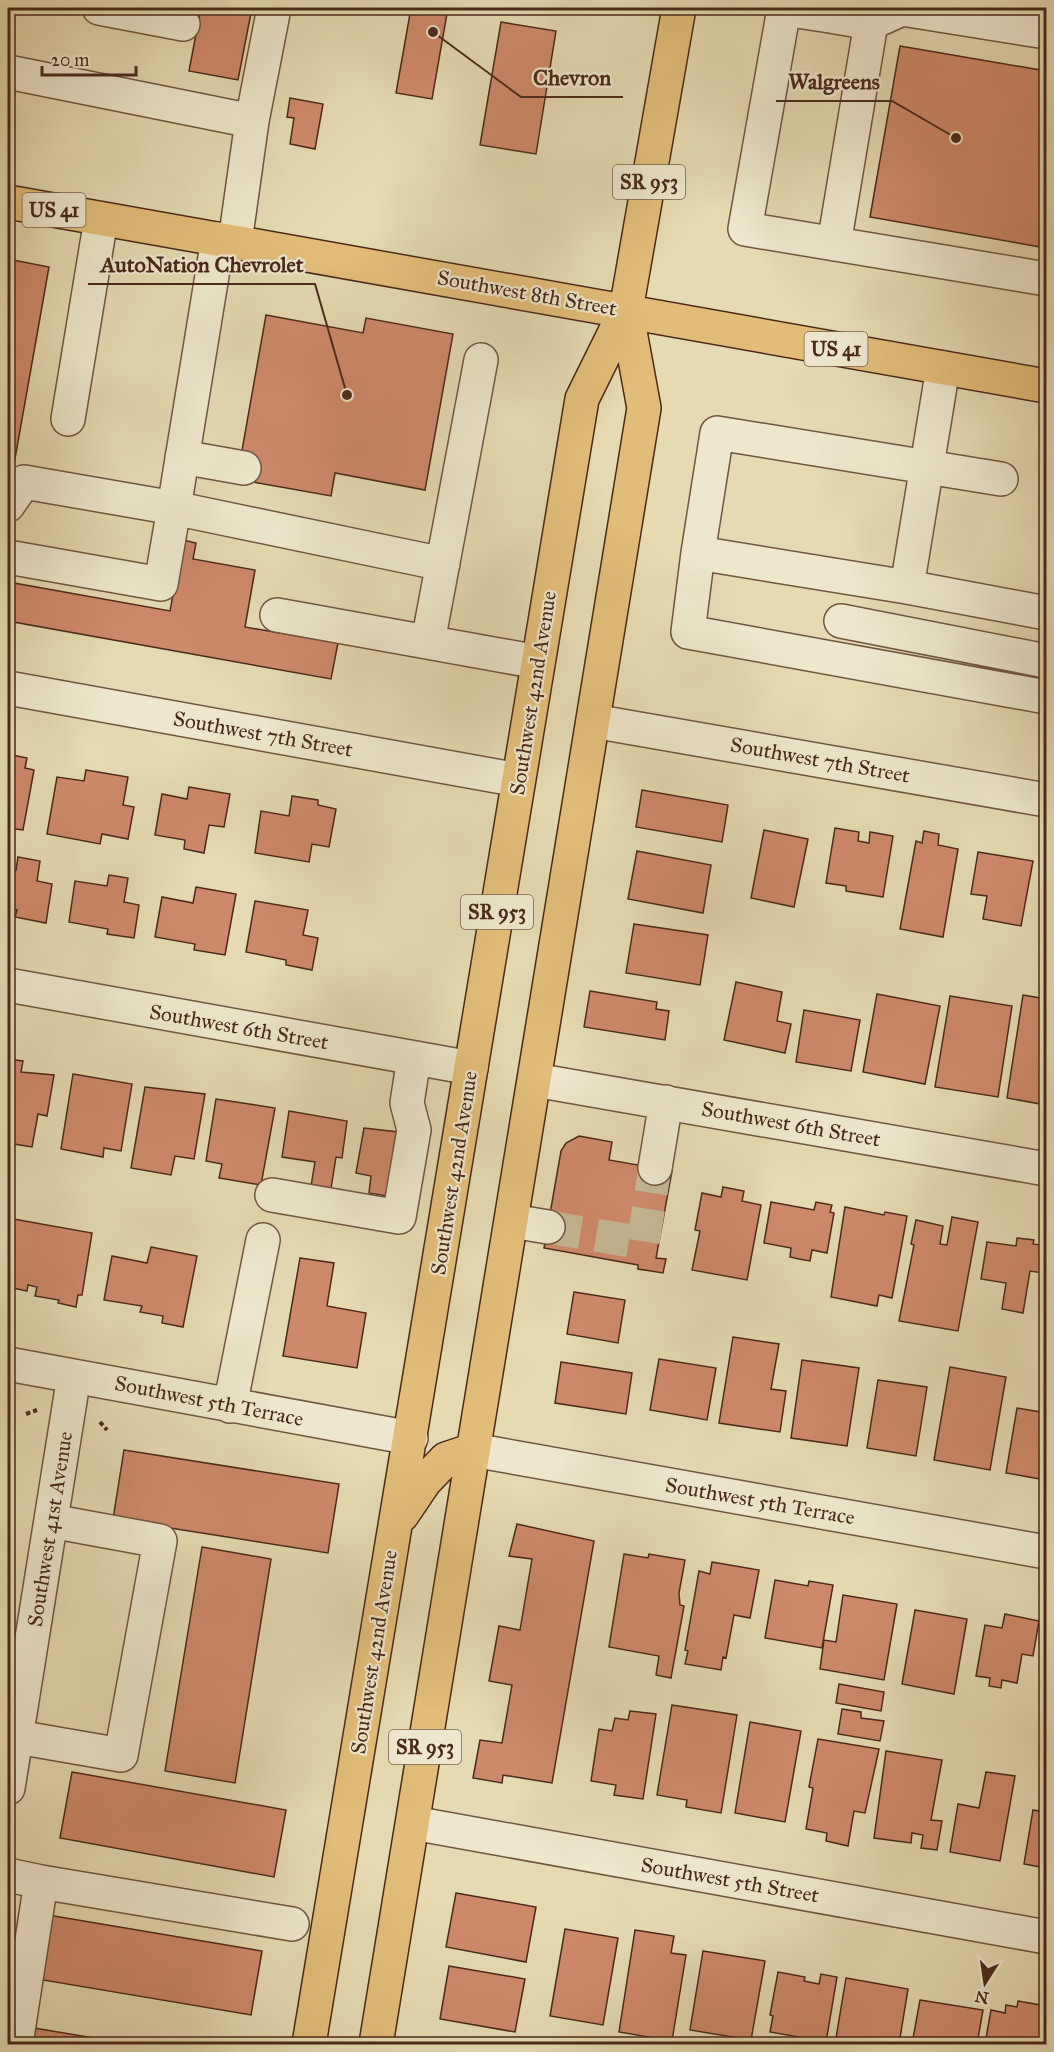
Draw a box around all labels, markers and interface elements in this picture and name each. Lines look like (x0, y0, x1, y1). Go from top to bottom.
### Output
scale bar (42, 39, 136, 77)
text: 20 m (51, 49, 89, 71)
callout: Chevron (521, 57, 623, 97)
callout: Walgreens (776, 61, 892, 101)
text: Chevron (533, 64, 611, 91)
text: Walgreens (788, 68, 880, 95)
road number: SR 953 (613, 165, 685, 199)
road number: US 41 (22, 193, 86, 227)
callout: AutoNation Chevrolet (88, 244, 315, 284)
text: AutoNation Chevrolet (99, 251, 304, 278)
street label: Southwest 8th Street (435, 264, 619, 322)
road number: US 41 (804, 332, 868, 366)
street label: Southwest 42nd Avenue (504, 589, 562, 797)
street label: Southwest 7th Street (171, 705, 355, 763)
street label: Southwest 7th Street (728, 731, 912, 789)
road number: SR 953 (461, 895, 533, 929)
street label: Southwest 6th Street (147, 998, 331, 1056)
street label: Southwest 42nd Avenue (425, 1069, 483, 1277)
street label: Southwest 6th Street (699, 1095, 883, 1153)
street label: Southwest 5th Terrace (112, 1370, 306, 1432)
street label: Southwest 41st Avenue (22, 1429, 78, 1629)
street label: Southwest 5th Terrace (663, 1472, 857, 1531)
street label: Southwest 42nd Avenue (345, 1548, 403, 1756)
road number: SR 953 (389, 1730, 461, 1764)
street label: Southwest 5th Street (639, 1852, 822, 1909)
north arrow (955, 1953, 1015, 2013)
text: N (973, 1986, 991, 2008)

